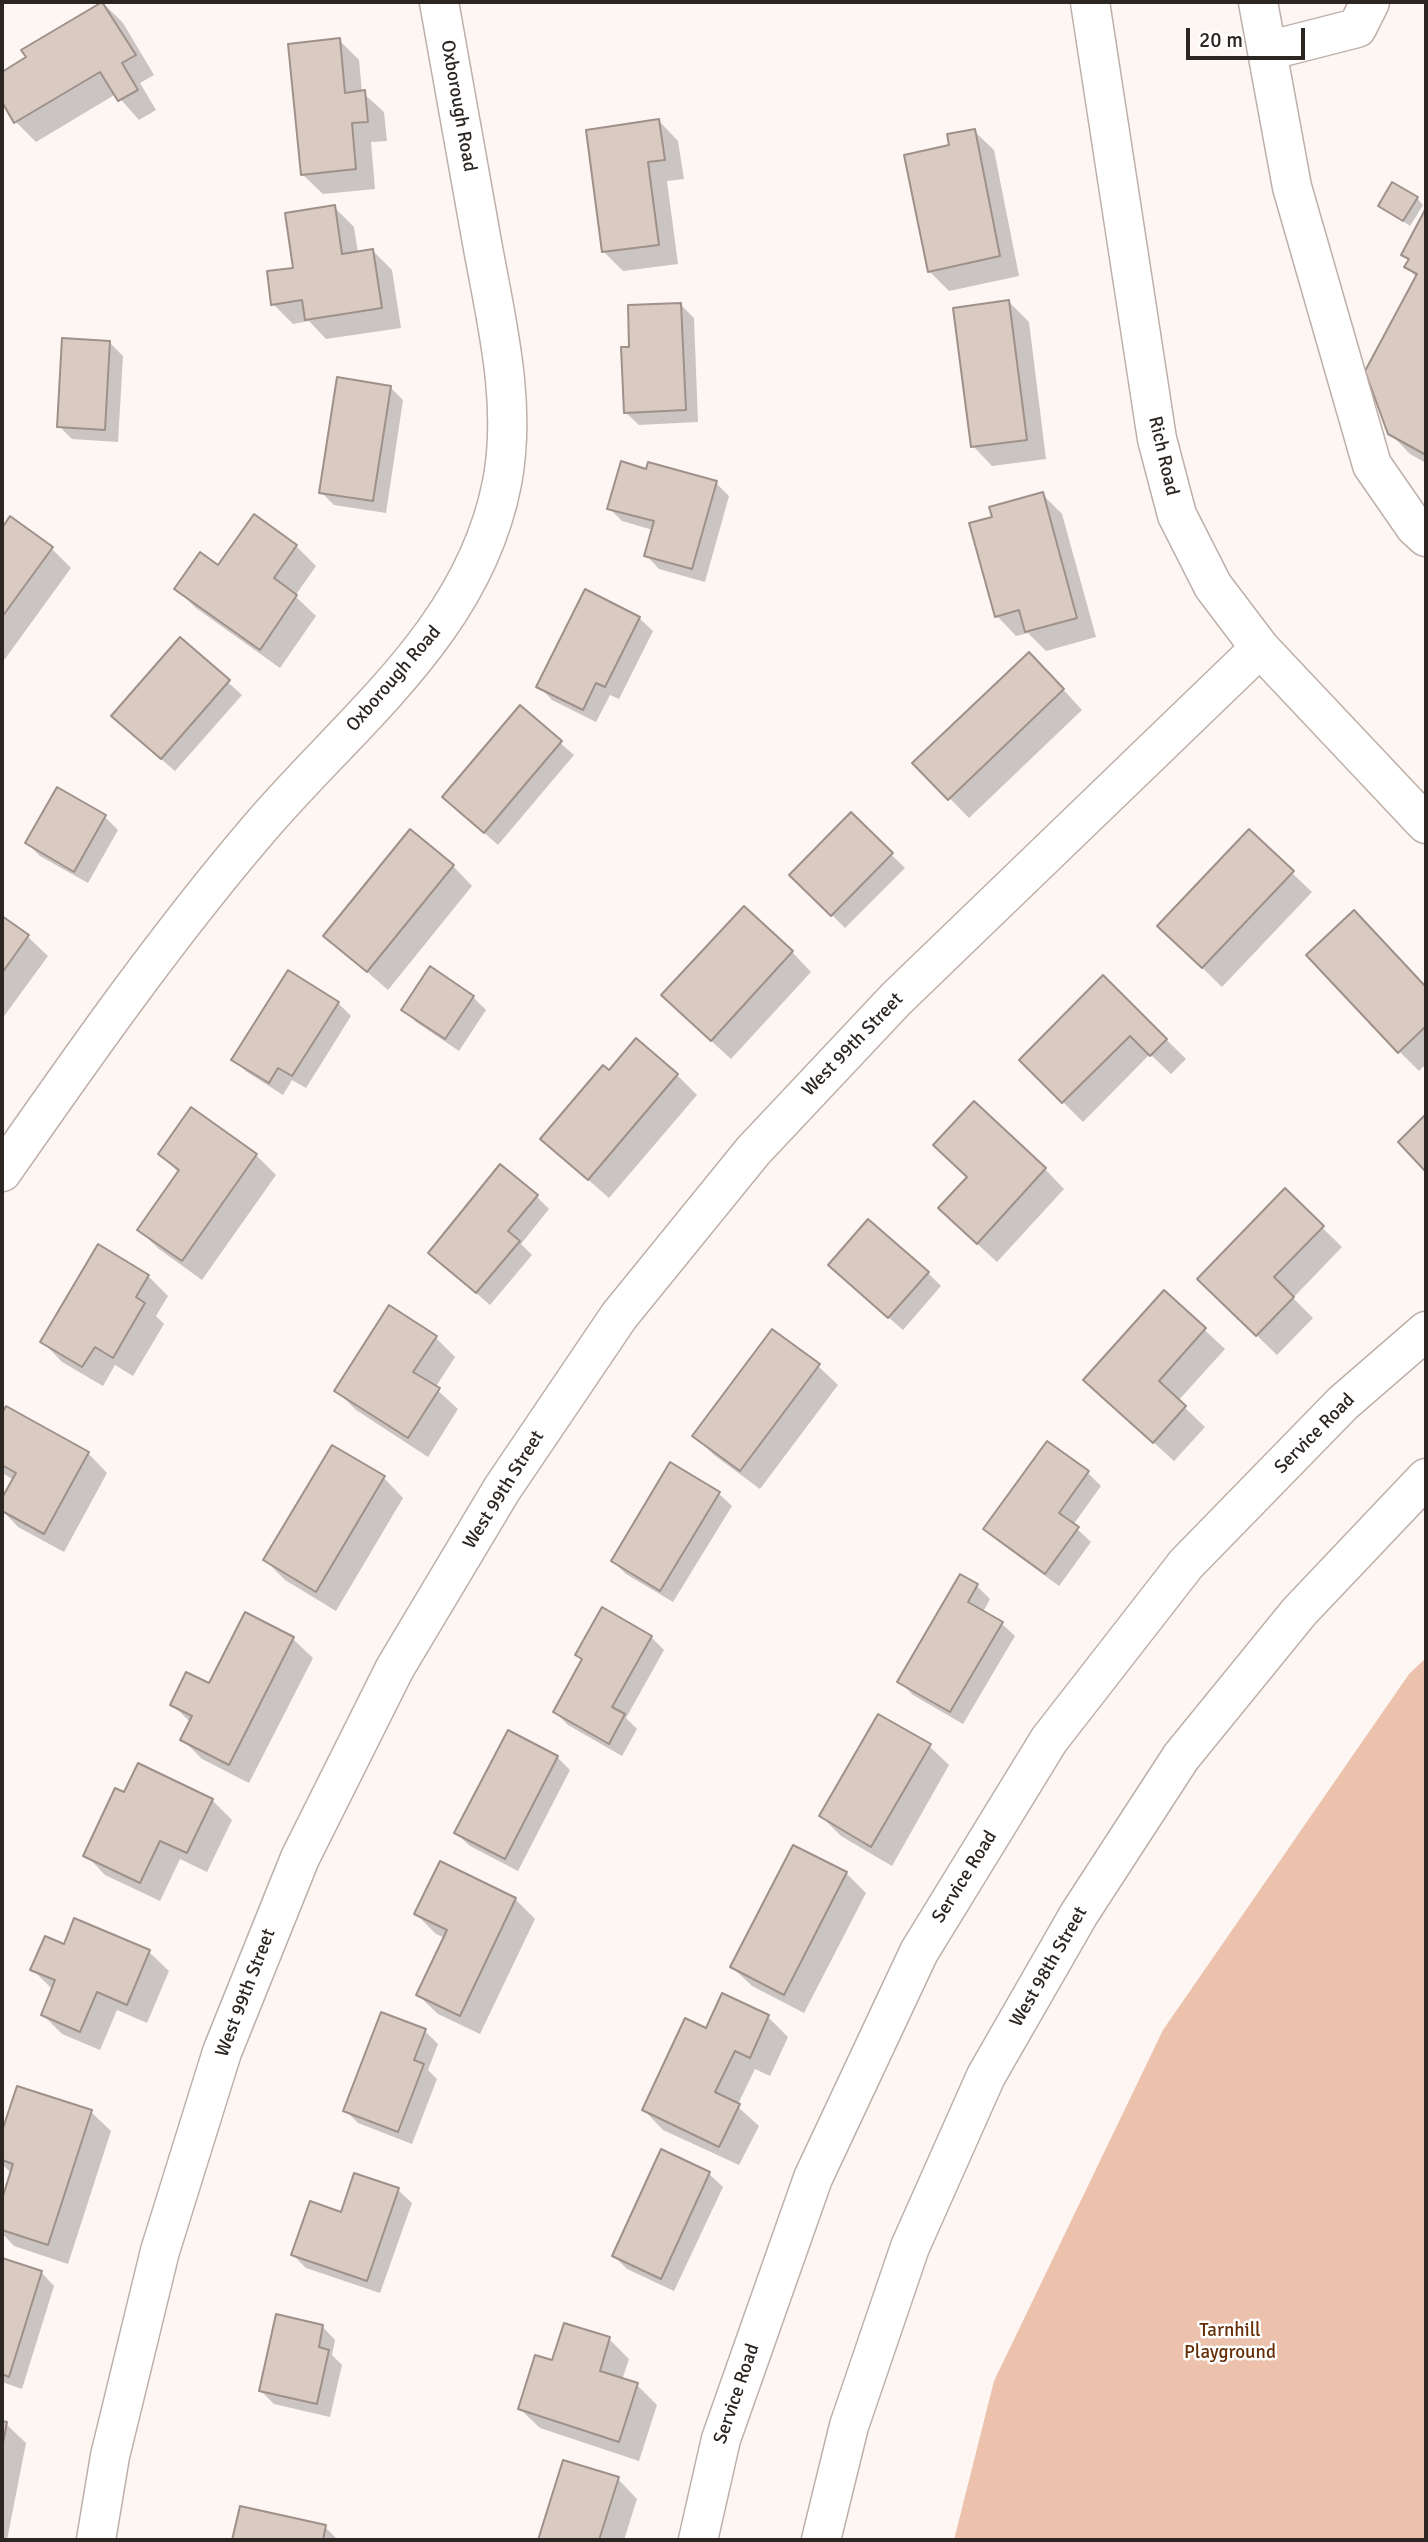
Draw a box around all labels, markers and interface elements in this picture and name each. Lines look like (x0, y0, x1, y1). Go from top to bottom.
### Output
scale bar (1190, 14, 1309, 58)
text: 20 m (1199, 27, 1243, 53)
street label: Oxborough Road (435, 39, 481, 173)
street label: Rich Road (1143, 414, 1183, 498)
street label: Oxborough Road (342, 621, 446, 737)
street label: West 99th Street (798, 988, 908, 1102)
street label: Service Road (1270, 1389, 1360, 1479)
street label: West 99th Street (458, 1427, 550, 1553)
street label: Service Road (928, 1827, 1002, 1927)
street label: West 98th Street (1005, 1903, 1093, 2031)
street label: West 99th Street (211, 1926, 281, 2060)
park label: Tarnhill Playground (1184, 2320, 1276, 2364)
street label: Service Road (709, 2341, 765, 2447)

